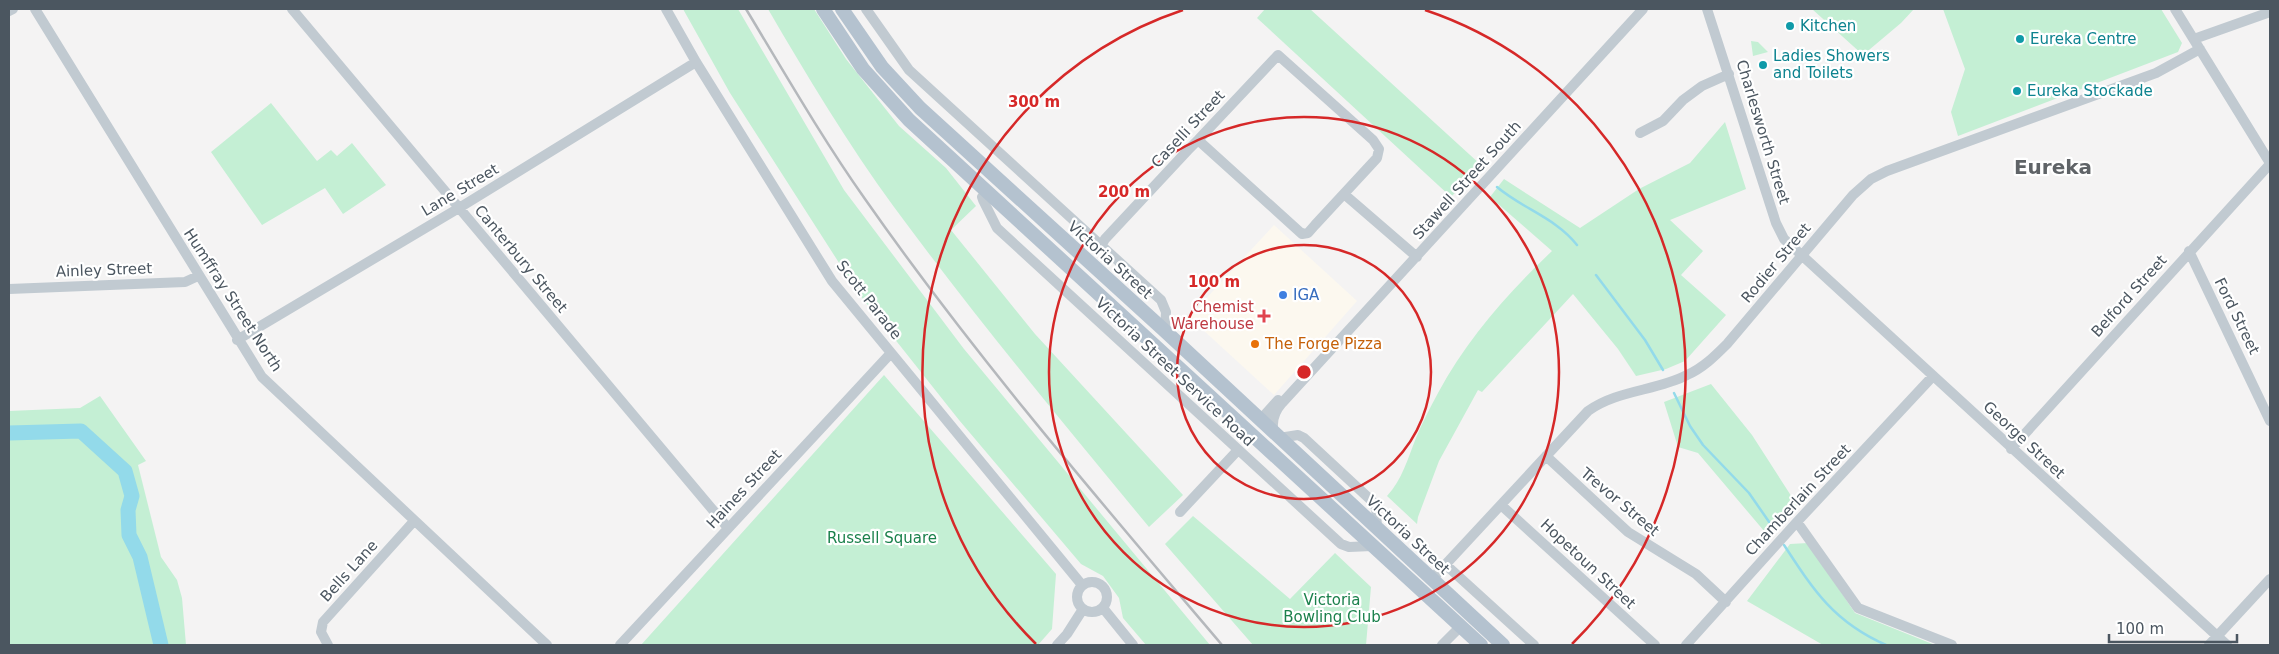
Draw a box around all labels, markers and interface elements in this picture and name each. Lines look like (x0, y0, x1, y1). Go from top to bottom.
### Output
place label: Kitchen (1800, 17, 1856, 35)
marker: Kitchen (1784, 20, 1796, 32)
place label: Eureka Centre (2030, 30, 2137, 48)
marker: Eureka Centre (2014, 33, 2026, 45)
place label: Ladies Showers and Toilets (1773, 47, 1890, 82)
street label: Charlesworth Street (1732, 58, 1794, 206)
marker: Ladies Showers and Toilets (1757, 59, 1769, 71)
place label: Eureka Stockade (2027, 82, 2153, 100)
marker: Eureka Stockade (2011, 85, 2023, 97)
street label: Caselli Street (1147, 86, 1229, 172)
text: 300 m (1008, 93, 1060, 111)
street label: Stawell Street South (1409, 117, 1525, 243)
district label: Eureka (2014, 155, 2092, 179)
street label: Lane Street (418, 160, 502, 220)
text: 200 m (1098, 183, 1150, 201)
street label: Canterbury Street (471, 202, 571, 317)
street label: Victoria Street (1064, 217, 1156, 303)
street label: Rodier Street (1737, 219, 1815, 306)
street label: Humffray Street North (180, 225, 286, 375)
street label: Belford Street (2088, 251, 2171, 341)
street label: Scott Parade (833, 257, 905, 343)
street label: Ainley Street (55, 259, 153, 281)
text: 100 m (1188, 273, 1240, 291)
street label: Ford Street (2211, 275, 2263, 357)
place label: IGA (1293, 286, 1320, 304)
marker: IGA (1277, 289, 1289, 301)
street label: Victoria Street Service Road (1092, 294, 1258, 450)
place label: Chemist Warehouse (1171, 298, 1254, 333)
marker: Chemist Warehouse (1258, 310, 1270, 322)
place label: The Forge Pizza (1264, 335, 1382, 353)
marker: The Forge Pizza (1249, 338, 1261, 350)
centre of rings (1295, 363, 1313, 381)
street label: George Street (1979, 398, 2069, 482)
street label: Chamberlain Street (1742, 440, 1854, 560)
street label: Haines Street (703, 446, 785, 532)
street label: Trevor Street (1576, 463, 1663, 540)
street label: Victoria Street (1363, 492, 1453, 578)
street label: Hopetoun Street (1537, 515, 1639, 613)
park label: Russell Square (827, 529, 937, 547)
street label: Bells Lane (317, 536, 381, 606)
park label: Victoria Bowling Club (1283, 591, 1381, 626)
scale bar (2109, 612, 2236, 644)
text: 100 m (2116, 620, 2164, 638)

